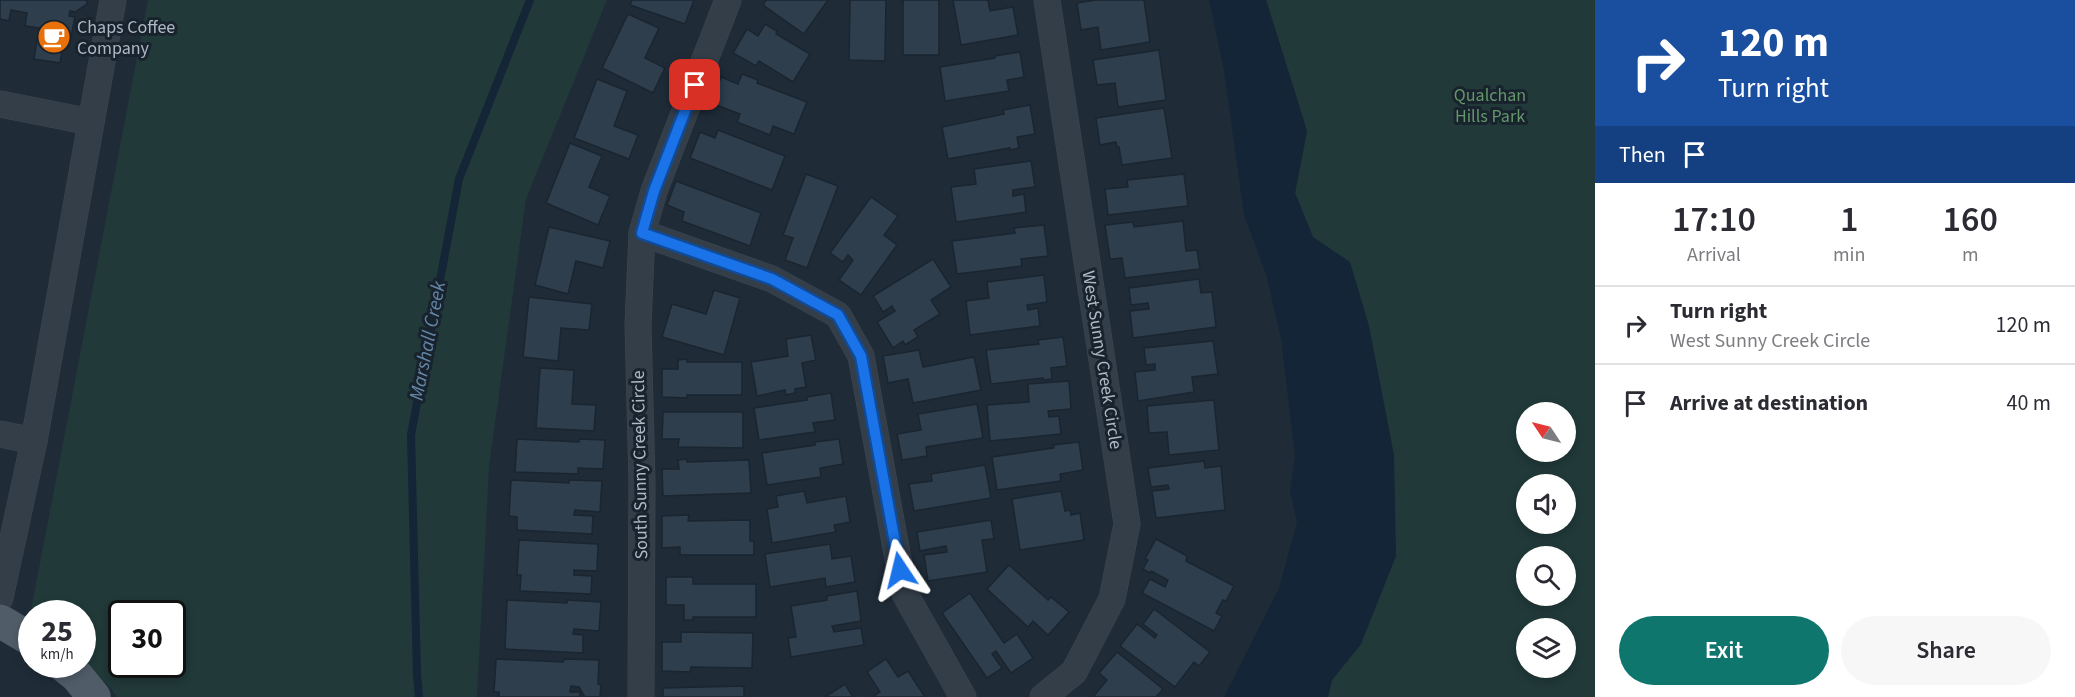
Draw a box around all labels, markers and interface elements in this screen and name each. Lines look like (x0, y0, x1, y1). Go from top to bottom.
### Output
text: 120 m (1718, 13, 1829, 73)
place label: Chaps Coffee Company (77, 15, 175, 61)
cafe icon: Chaps Coffee Company (36, 19, 72, 55)
icon: right (1619, 24, 1697, 102)
pin (669, 59, 720, 110)
icon: arrive (678, 68, 711, 101)
text: Turn right (1718, 69, 1829, 108)
park label: Qualchan Hills Park (1454, 83, 1526, 129)
icon: arrive (1678, 138, 1711, 171)
text: Then (1619, 139, 1666, 171)
text: 17:10 (1672, 194, 1756, 245)
text: 1 (1840, 194, 1858, 245)
text: 160 (1942, 194, 1998, 245)
text: Arrival (1687, 241, 1741, 269)
text: min (1833, 241, 1865, 269)
text: m (1962, 241, 1978, 269)
street label: West Sunny Creek Circle (1076, 269, 1128, 451)
water label: Marshall Creek (403, 278, 453, 403)
text: Turn right (1670, 295, 1767, 327)
icon: right (1619, 309, 1652, 342)
text: 120 m (1996, 309, 2051, 341)
text: West Sunny Creek Circle (1670, 327, 1870, 355)
street label: South Sunny Creek Circle (626, 370, 654, 560)
icon: arrive (1619, 387, 1652, 420)
text: Arrive at destination (1670, 387, 1868, 419)
text: 40 m (2006, 387, 2051, 419)
north arrow (1516, 402, 1576, 462)
map controls (1516, 402, 1576, 678)
button: sound (1516, 474, 1576, 534)
position arrow (868, 538, 932, 602)
button: search (1516, 546, 1576, 606)
speed limit sign: 30 (108, 600, 186, 678)
text: 25 (41, 610, 73, 653)
button: Exit (1619, 616, 1829, 685)
button: Share (1841, 616, 2051, 685)
button: layers (1516, 618, 1576, 678)
text: km/h (40, 644, 74, 665)

